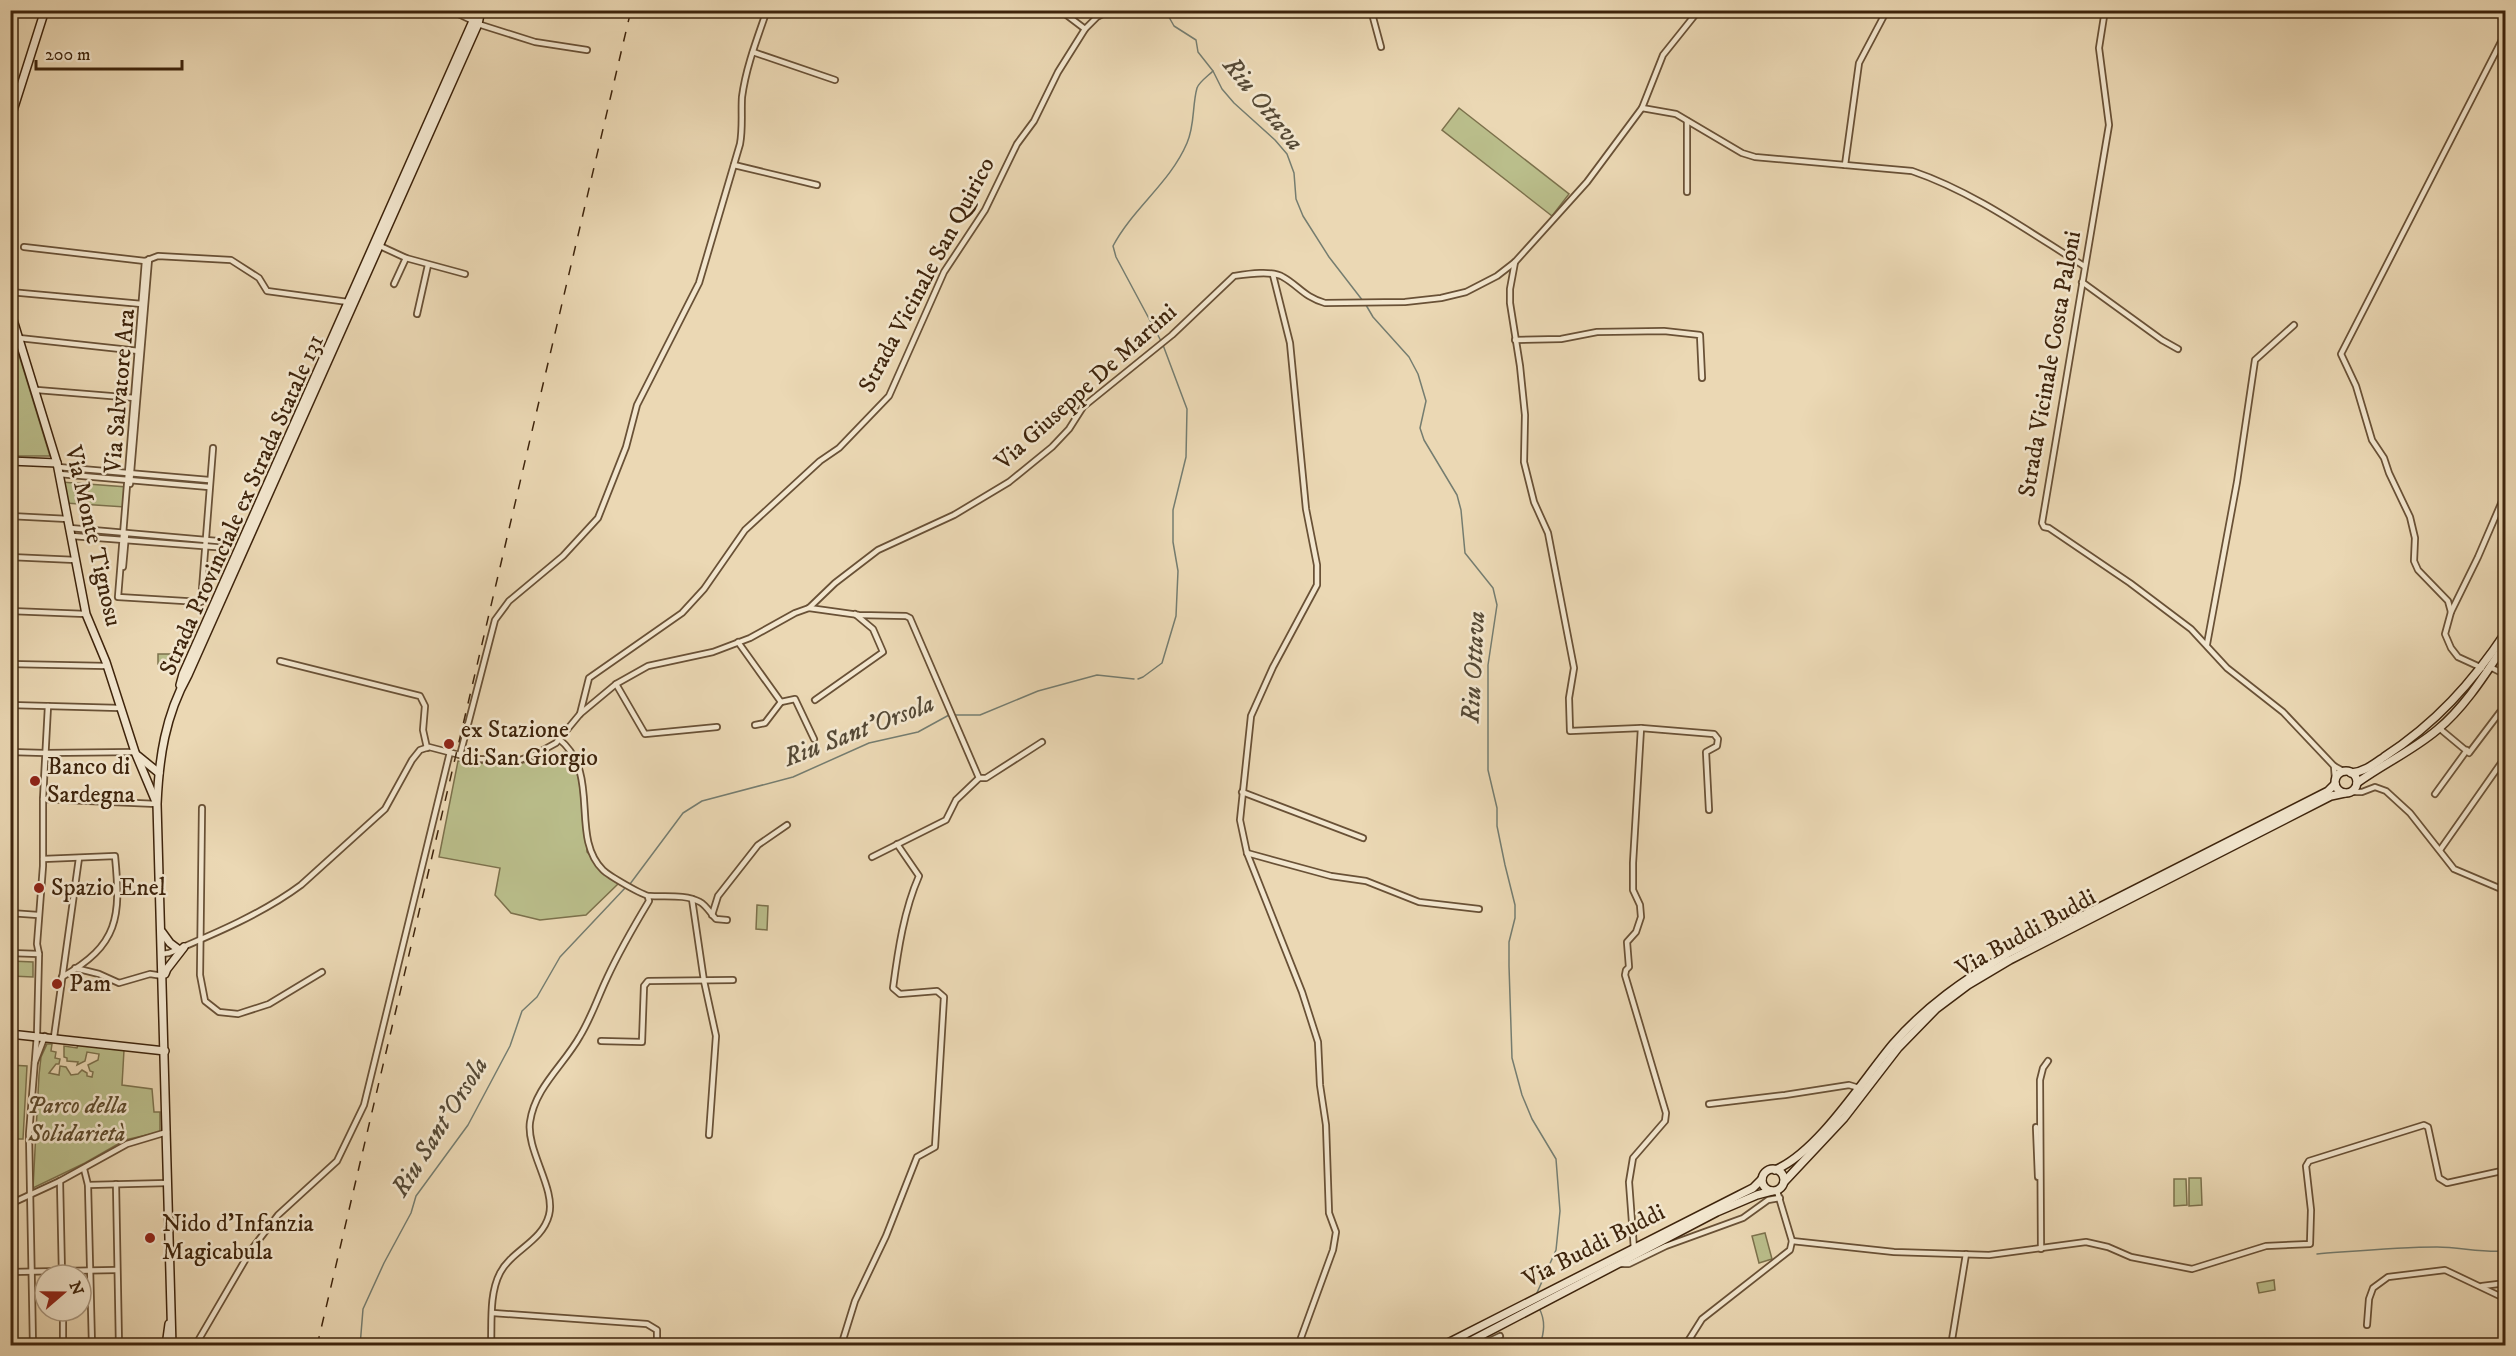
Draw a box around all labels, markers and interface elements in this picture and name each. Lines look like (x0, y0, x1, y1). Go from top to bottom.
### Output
scale bar (36, 33, 182, 71)
text: 200 m (45, 44, 91, 66)
water label: Riu Ottava (1214, 49, 1311, 158)
street label: Strada Vicinale San Quirico (852, 152, 1002, 398)
street label: Strada Vicinale Costa Paloni (2012, 229, 2088, 499)
street label: Via Giuseppe De Martini (988, 297, 1183, 477)
street label: Via Salvatore Ara (98, 307, 142, 475)
street label: Strada Provinciale ex Strada Statale 131 (153, 330, 331, 680)
street label: Via Monte Tignosu (57, 442, 128, 629)
water label: Riu Ottava (1455, 610, 1493, 725)
water label: Riu Sant'Orsola (778, 687, 939, 775)
place label: ex Stazione di San Giorgio (461, 715, 598, 773)
marker: ex Stazione di San Giorgio (442, 737, 456, 751)
place label: Banco di Sardegna (47, 752, 136, 810)
marker: Banco di Sardegna (28, 774, 42, 788)
place label: Spazio Enel (51, 873, 167, 903)
marker: Spazio Enel (32, 881, 46, 895)
street label: Via Buddi Buddi (1950, 882, 2101, 984)
place label: Pam (69, 969, 111, 999)
marker: Pam (50, 977, 64, 991)
water label: Riu Sant'Orsola (383, 1051, 496, 1204)
park label: Parco della Solidarietà (27, 1091, 127, 1149)
street label: Via Buddi Buddi (1517, 1197, 1670, 1295)
place label: Nido d'Infanzia Magicabula (162, 1209, 315, 1267)
marker: Nido d'Infanzia Magicabula (143, 1231, 157, 1245)
north arrow (33, 1263, 93, 1323)
text: N (65, 1279, 88, 1298)

